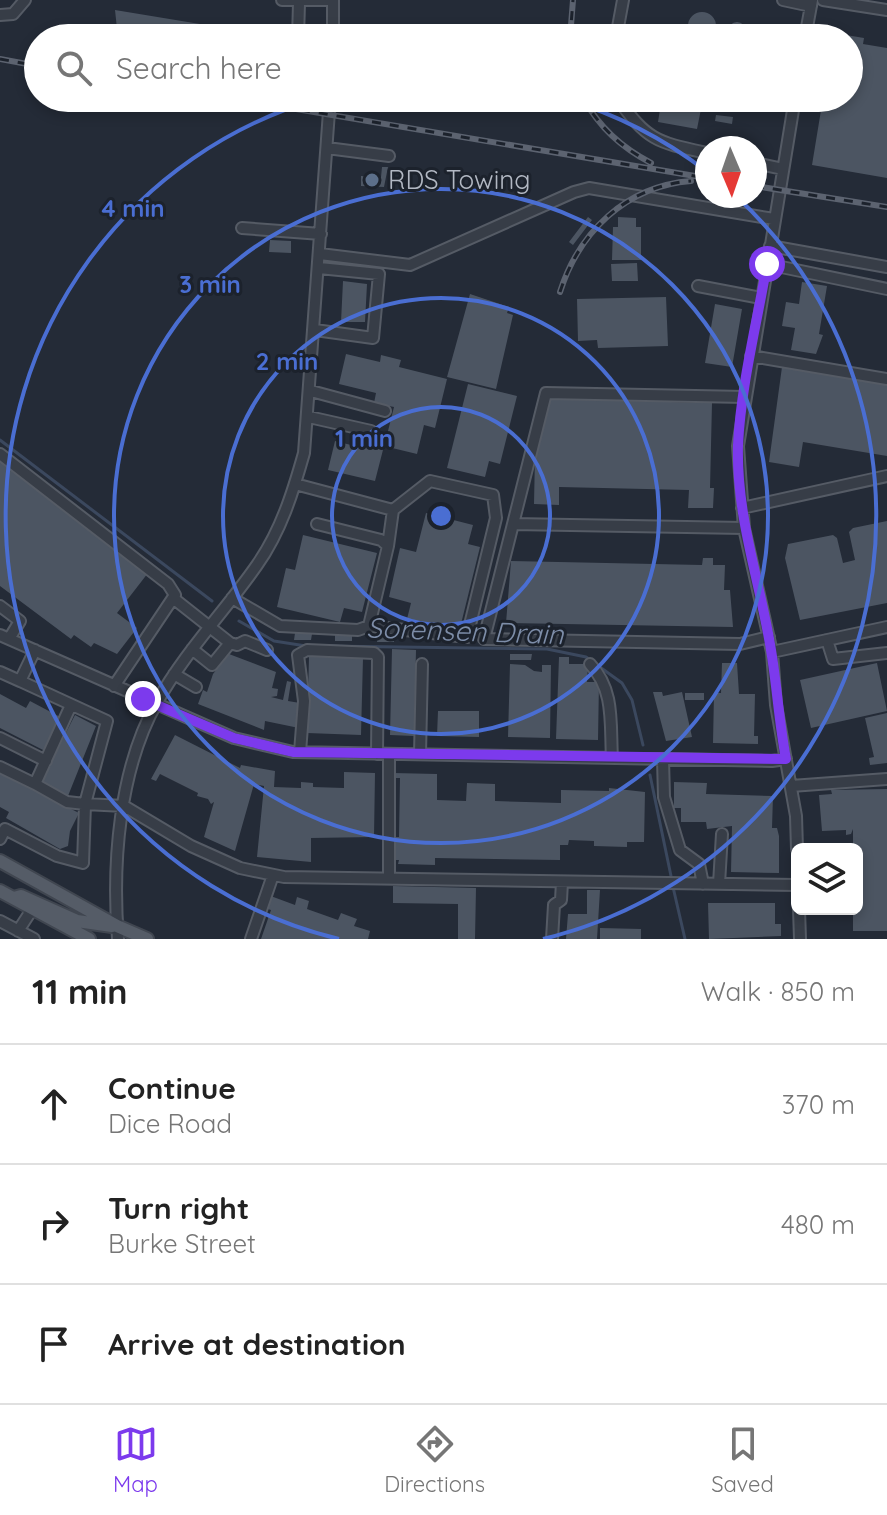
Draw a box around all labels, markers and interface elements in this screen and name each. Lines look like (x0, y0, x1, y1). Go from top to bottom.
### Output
search box (24, 24, 863, 112)
icon: search (52, 46, 96, 90)
text: Search here (116, 49, 282, 87)
north arrow (695, 136, 767, 208)
place label: RDS Towing (388, 163, 530, 196)
marker: RDS Towing (363, 171, 381, 189)
text: 4 min (102, 193, 164, 223)
route start (749, 246, 785, 282)
text: 3 min (179, 269, 241, 299)
text: 2 min (256, 346, 318, 376)
text: 1 min (335, 423, 393, 453)
centre of rings (427, 502, 455, 530)
water label: Sorensen Drain (366, 610, 565, 651)
route end (125, 681, 161, 717)
map controls (791, 843, 863, 915)
button: layers (791, 843, 863, 915)
text: 11 min (32, 970, 128, 1013)
text: Walk · 850 m (701, 975, 855, 1008)
text: Continue (108, 1069, 236, 1107)
icon: ahead (32, 1082, 76, 1126)
text: 370 m (782, 1088, 855, 1121)
text: Dice Road (108, 1107, 232, 1140)
text: Turn right (108, 1189, 249, 1227)
icon: right (32, 1202, 76, 1246)
text: 480 m (781, 1208, 855, 1241)
text: Burke Street (108, 1227, 256, 1260)
icon: arrive (32, 1322, 76, 1366)
text: Arrive at destination (108, 1325, 406, 1363)
tab: Map (113, 1422, 158, 1498)
tab: Directions (384, 1422, 485, 1498)
tab: Saved (711, 1422, 774, 1498)

